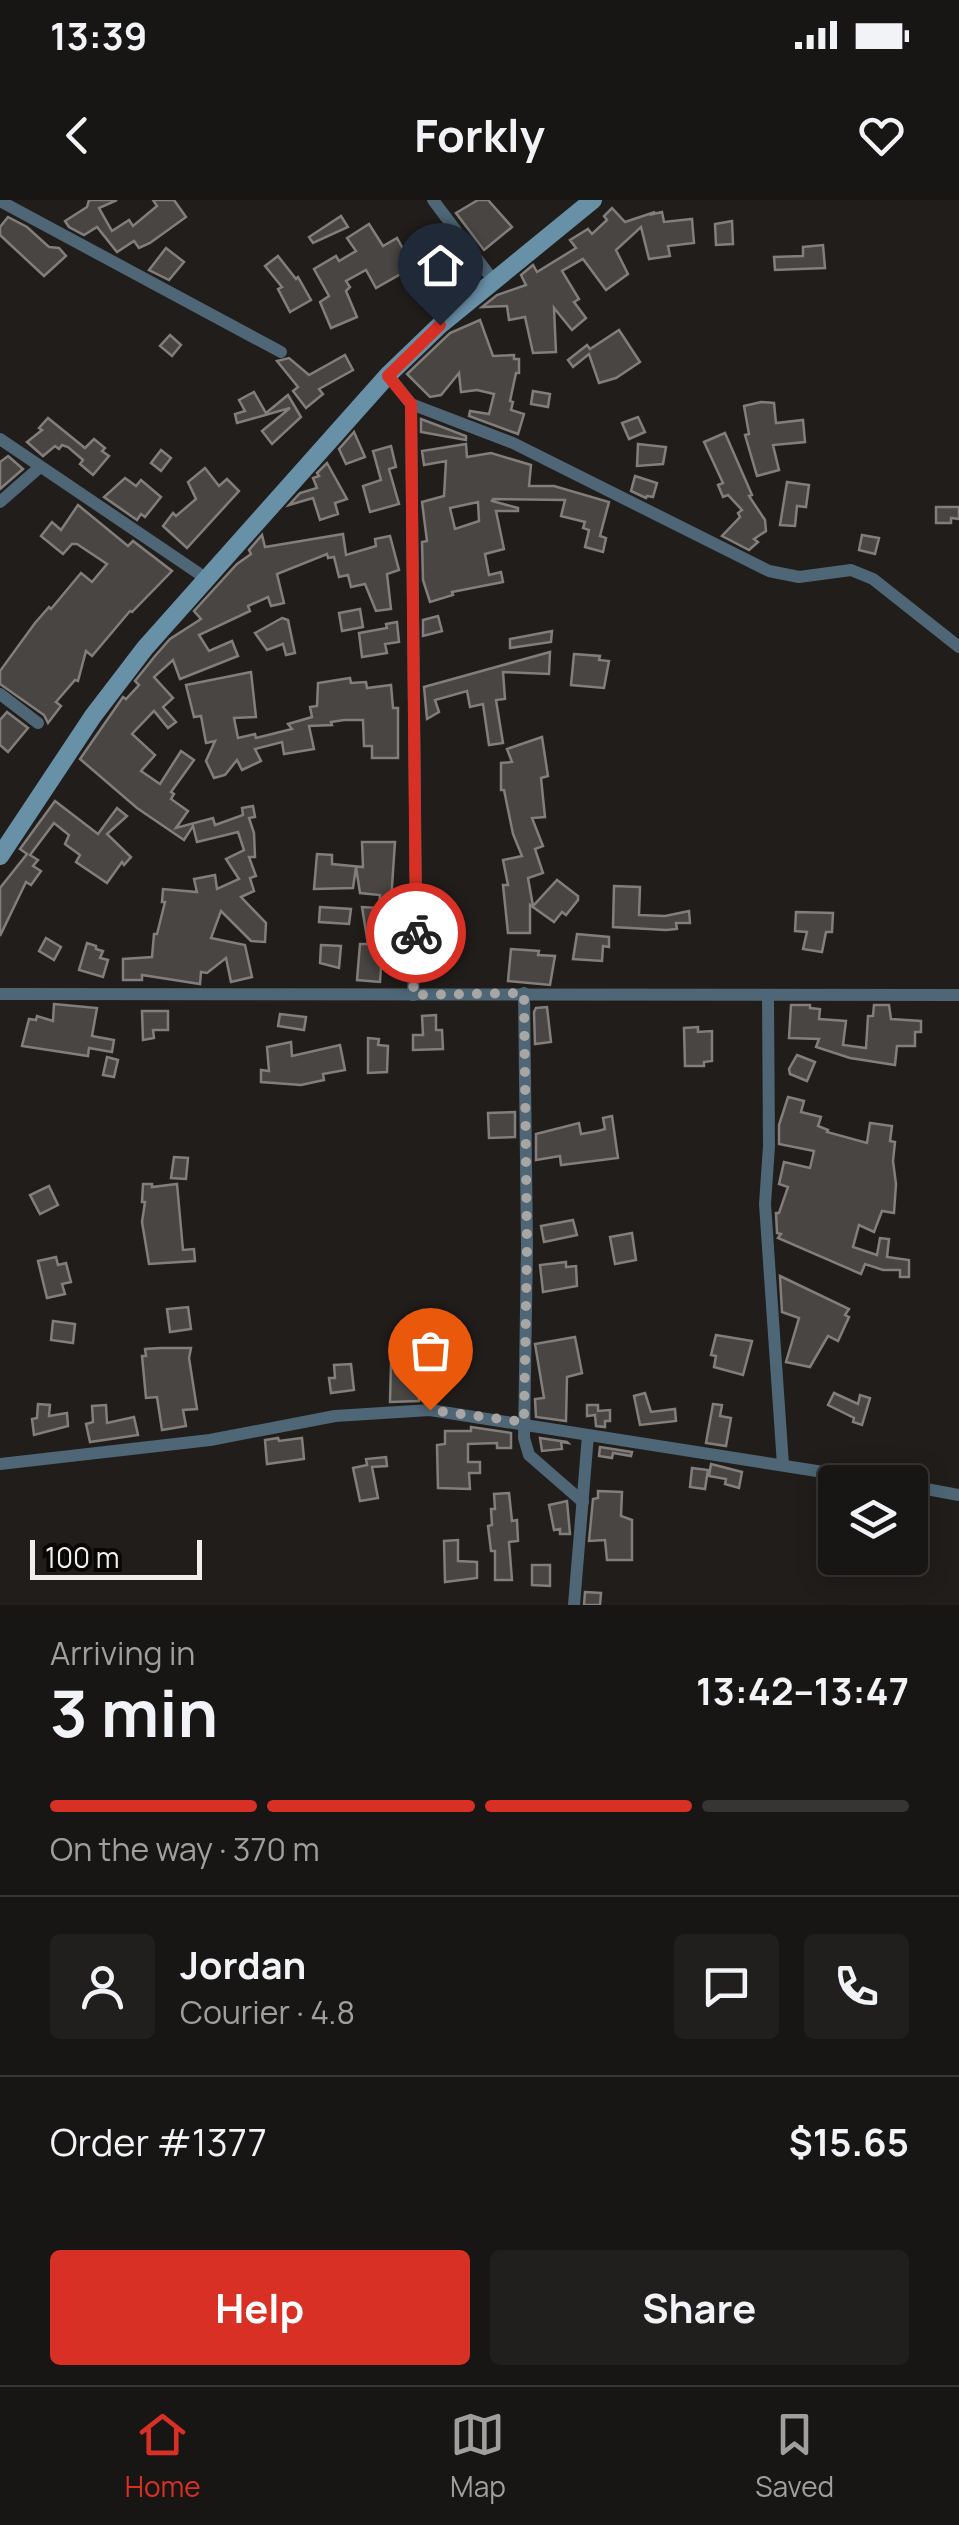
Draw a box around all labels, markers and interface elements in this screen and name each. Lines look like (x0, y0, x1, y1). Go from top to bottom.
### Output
text: 13:39 (50, 9, 147, 61)
text: Forkly (414, 104, 545, 166)
icon: back (50, 108, 105, 163)
icon: heart (854, 108, 909, 163)
pin (398, 223, 483, 326)
icon: home (413, 238, 468, 293)
courier (366, 883, 466, 983)
icon: bike (389, 906, 444, 961)
pin (388, 1308, 473, 1411)
icon: bag (403, 1323, 458, 1378)
map controls (818, 1465, 928, 1575)
button: layers (818, 1465, 928, 1575)
scale bar (30, 1535, 202, 1580)
text: 100 m (45, 1538, 119, 1576)
text: Arriving in (50, 1631, 195, 1675)
text: 13:42–13:47 (696, 1664, 909, 1716)
text: 3 min (50, 1668, 218, 1757)
text: On the way · 370 m (50, 1827, 320, 1871)
button: person (50, 1934, 155, 2039)
button: chat (674, 1934, 779, 2039)
button: phone (804, 1934, 909, 2039)
text: Jordan (180, 1938, 306, 1990)
text: Courier · 4.8 (180, 1990, 355, 2034)
text: Order #1377 (50, 2115, 267, 2167)
text: $15.65 (789, 2115, 909, 2167)
button: Help (50, 2250, 470, 2365)
button: Share (490, 2250, 909, 2365)
tab: Home (125, 2407, 201, 2505)
tab: Map (450, 2407, 506, 2505)
tab: Saved (755, 2407, 834, 2505)

